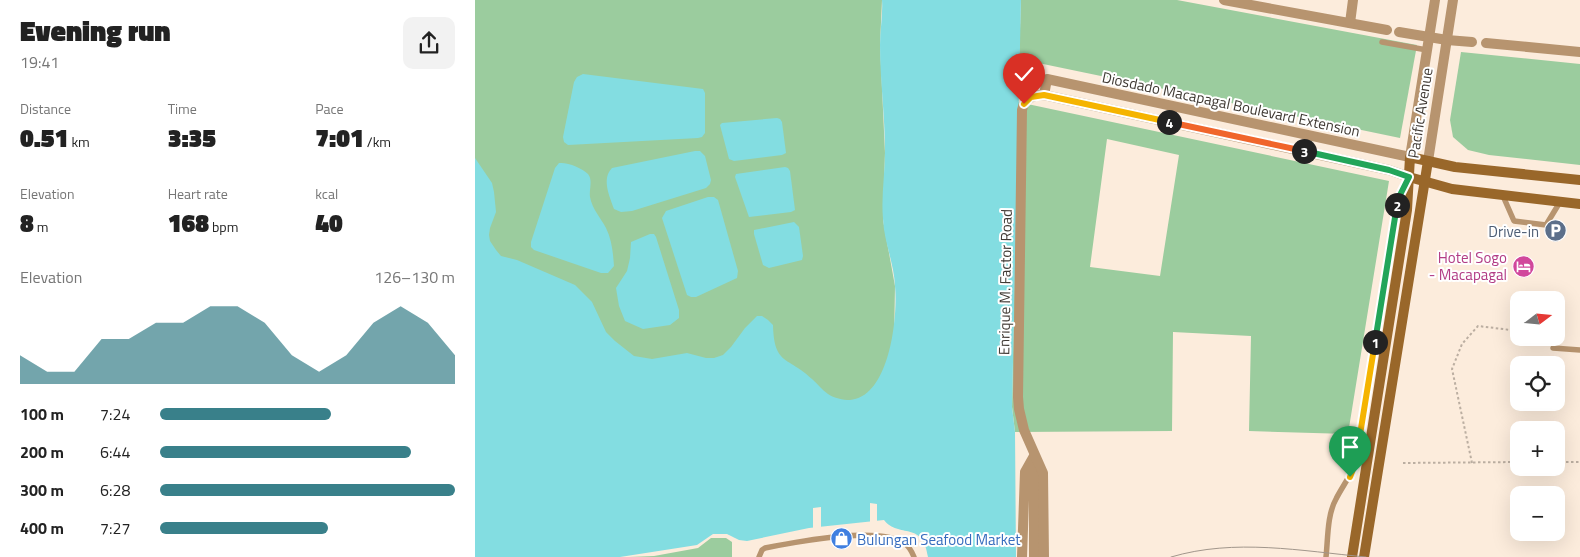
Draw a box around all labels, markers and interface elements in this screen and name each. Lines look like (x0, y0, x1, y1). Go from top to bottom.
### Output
text: Evening run (20, 9, 171, 52)
button: share (403, 17, 455, 69)
text: 19:41 (20, 50, 59, 74)
pin (1003, 53, 1045, 104)
icon: check (1010, 60, 1038, 88)
street label: Diosdado Macapagal Boulevard Extension (1100, 65, 1362, 143)
street label: Pacific Avenue (1402, 66, 1438, 160)
text: Distance (20, 98, 71, 119)
text: Time (168, 98, 197, 119)
text: Pace (315, 98, 344, 119)
pin: 4 (1157, 110, 1181, 134)
text: 4 (1166, 112, 1173, 133)
text: 0.51 (20, 119, 68, 157)
text: 3:35 (168, 119, 216, 157)
text: 7:01 (315, 119, 364, 157)
text: km (68, 131, 90, 152)
text: /km (364, 131, 391, 152)
pin: 3 (1291, 138, 1317, 164)
text: 3 (1301, 141, 1308, 162)
text: Elevation (20, 183, 74, 204)
text: Heart rate (168, 183, 228, 204)
text: kcal (315, 183, 338, 204)
pin: 2 (1385, 192, 1409, 218)
text: 2 (1394, 195, 1401, 216)
text: 8 (20, 204, 34, 242)
text: 168 (168, 204, 209, 242)
text: 40 (315, 204, 343, 242)
street label: Enrique M. Factor Road (992, 209, 1018, 355)
text: m (34, 216, 49, 237)
text: bpm (209, 216, 238, 237)
parking icon: Drive-in (1543, 219, 1567, 243)
place label: Drive-in (1488, 220, 1539, 243)
place label: Hotel Sogo - Macapagal (1429, 246, 1507, 286)
hotel icon: Hotel Sogo - Macapagal (1511, 254, 1535, 278)
text: Elevation (20, 265, 82, 289)
text: 126–130 m (374, 265, 455, 289)
north arrow (1510, 291, 1565, 346)
map controls (1510, 291, 1565, 541)
pin: 1 (1363, 330, 1387, 354)
text: 1 (1372, 332, 1379, 353)
button: locate (1510, 356, 1565, 411)
text: 100 m (20, 402, 64, 426)
text: 7:24 (100, 402, 130, 426)
button: + (1510, 421, 1565, 476)
pin (1329, 426, 1371, 477)
icon: arrive (1336, 433, 1364, 461)
text: 200 m (20, 440, 64, 464)
text: 6:44 (100, 440, 130, 464)
text: 300 m (20, 478, 64, 502)
text: 6:28 (100, 478, 130, 502)
button: − (1510, 486, 1565, 541)
text: 400 m (20, 516, 64, 540)
text: 7:27 (100, 516, 130, 540)
shop icon: Bulungan Seafood Market (829, 527, 853, 551)
place label: Bulungan Seafood Market (857, 528, 1021, 551)

